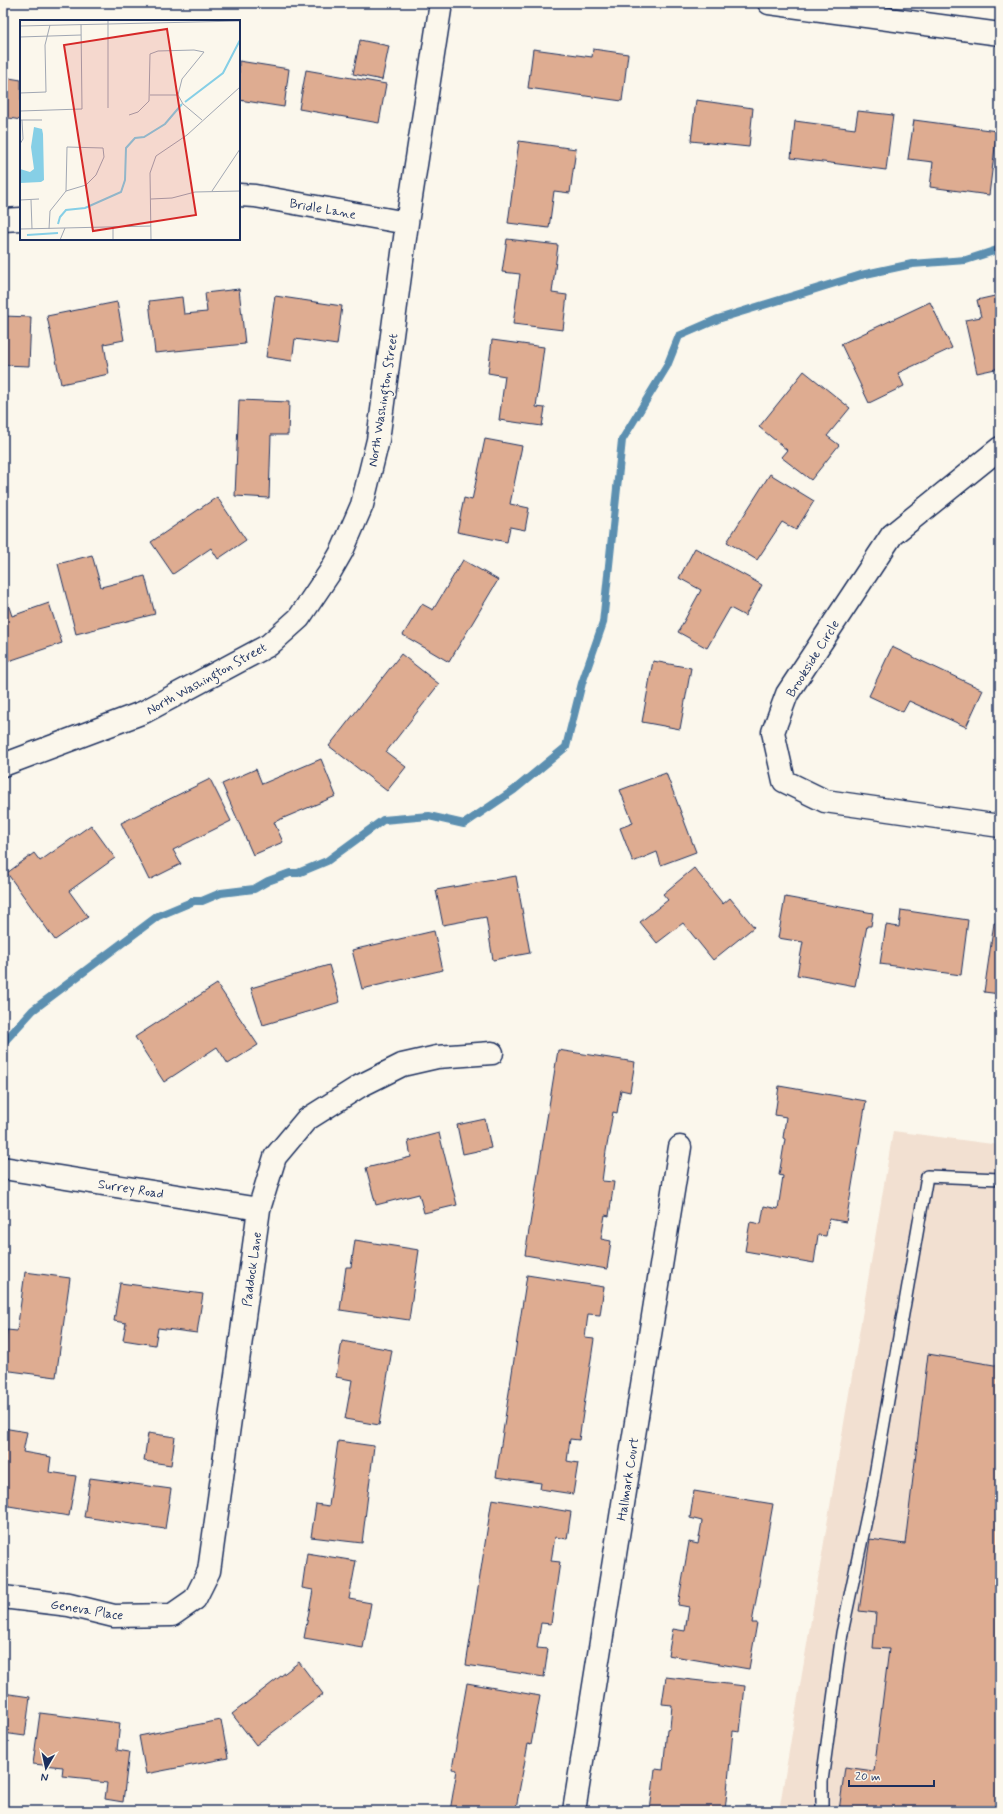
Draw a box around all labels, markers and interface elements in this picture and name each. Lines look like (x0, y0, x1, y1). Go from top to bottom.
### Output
inset map (20, 20, 240, 240)
street label: Bridle Lane (288, 195, 357, 224)
street label: North Washington Street (365, 332, 404, 468)
street label: Brookside Circle (783, 617, 844, 701)
street label: North Washington Street (144, 639, 271, 721)
street label: Surrey Road (97, 1176, 165, 1203)
street label: Paddock Lane (239, 1231, 266, 1308)
street label: Hallmark Court (613, 1436, 643, 1522)
street label: Geneva Place (49, 1596, 125, 1625)
north arrow (26, 1748, 66, 1788)
scale bar (849, 1762, 934, 1788)
text: N (40, 1769, 49, 1784)
text: 20 m (855, 1769, 881, 1785)

